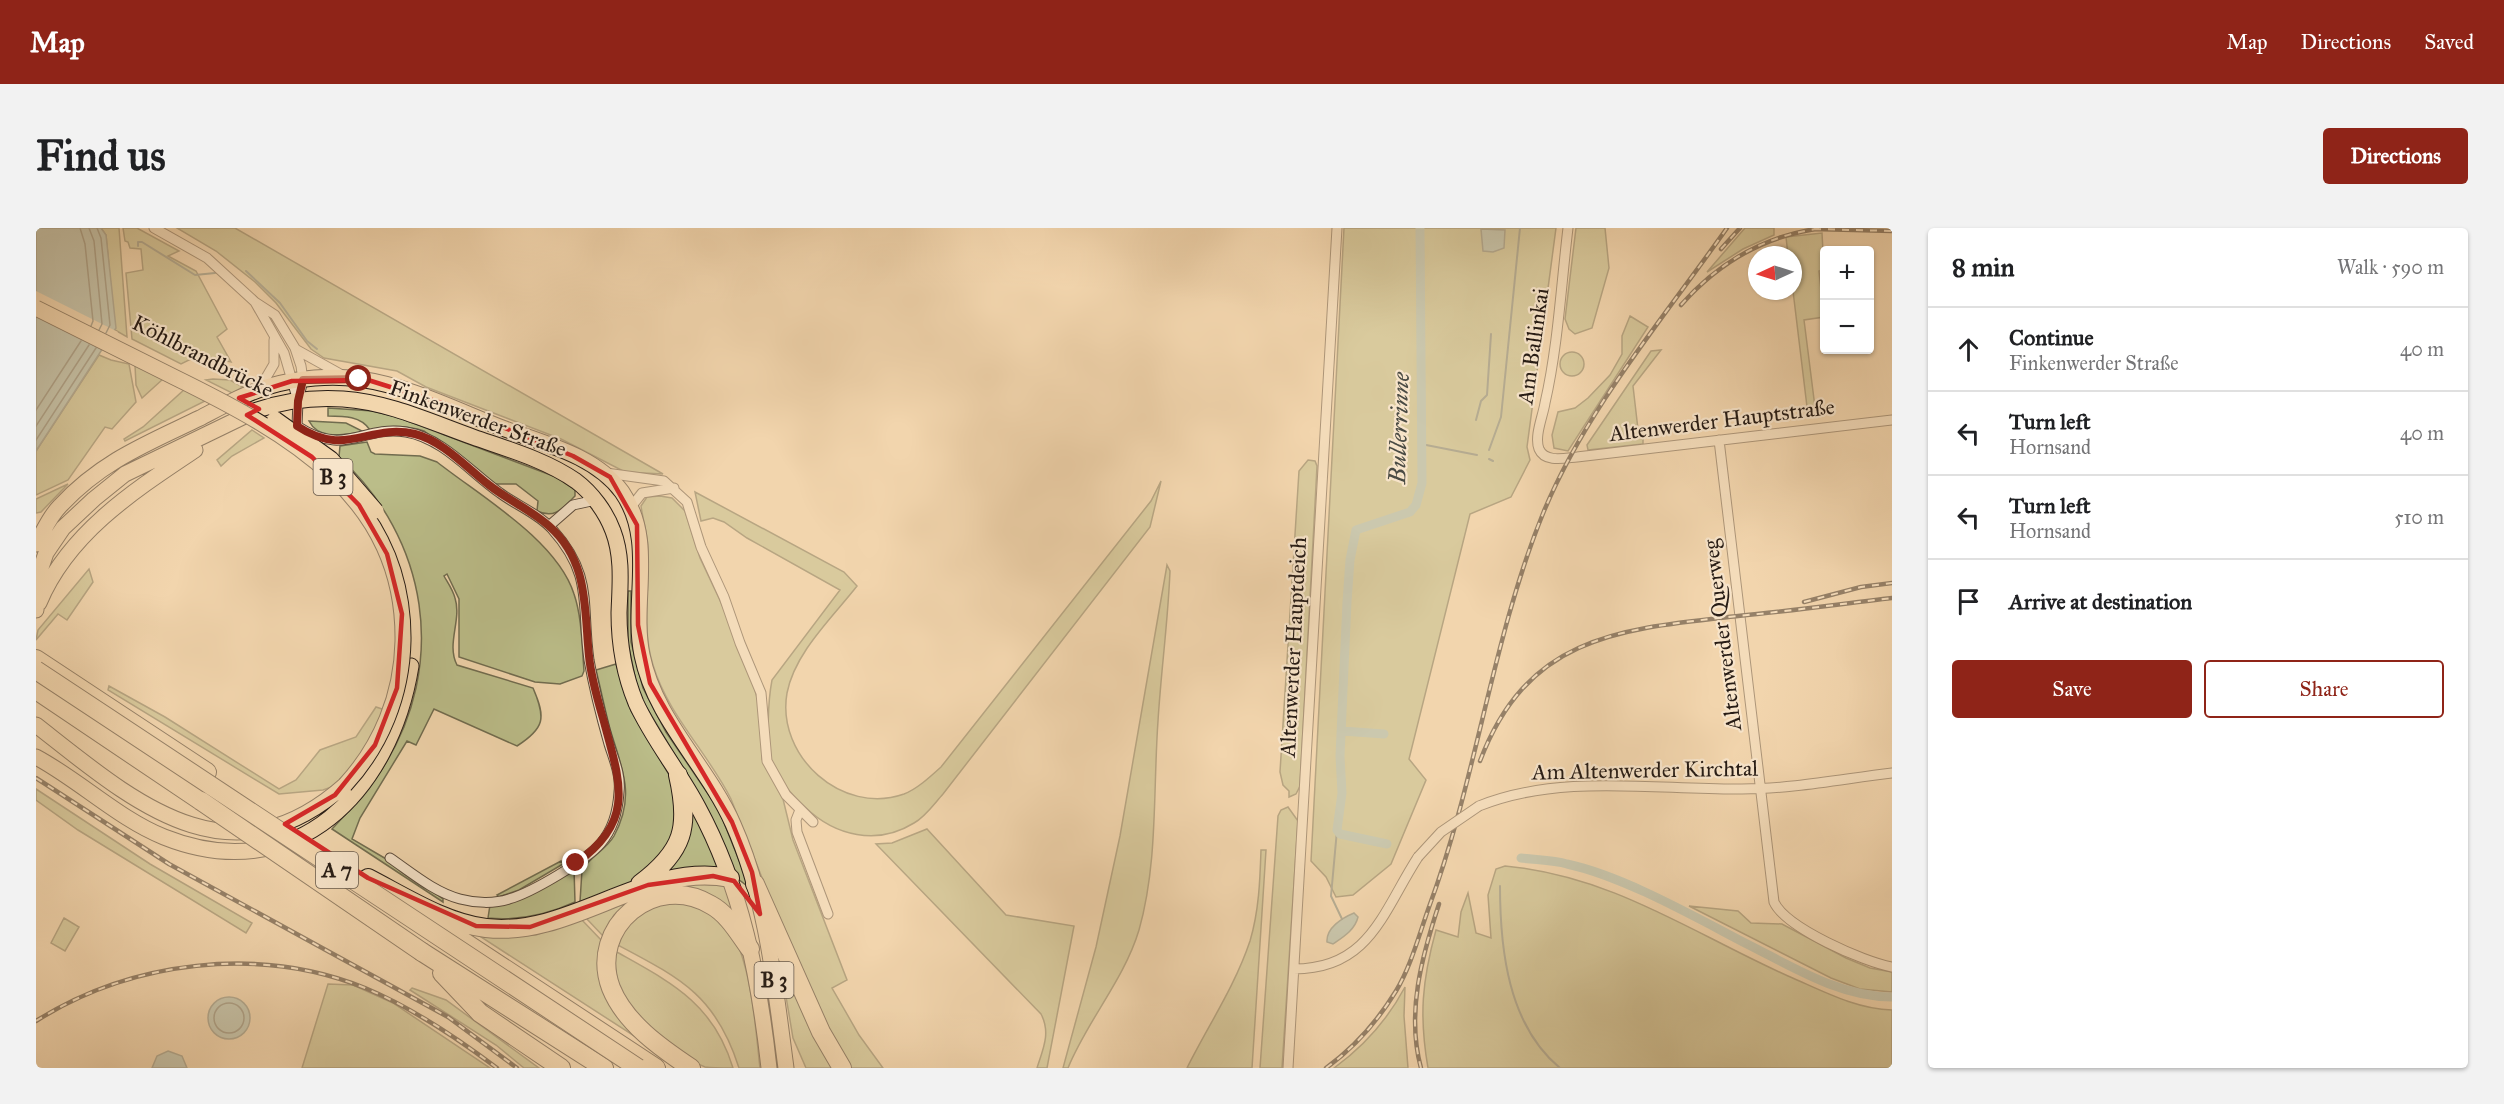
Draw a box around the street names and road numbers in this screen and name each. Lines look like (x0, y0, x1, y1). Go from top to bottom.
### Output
street label: Am Ballinkai (1511, 286, 1555, 407)
street label: Köhlbrandbrücke (128, 309, 278, 403)
street label: Finkenwerder Straße (386, 373, 570, 463)
street label: Altenwerder Hauptstraße (1607, 393, 1836, 447)
road number: B 3 (314, 459, 352, 495)
street label: Altenwerder Hauptdeich (1274, 536, 1312, 759)
street label: Altenwerder Querweg (1697, 537, 1747, 733)
street label: Am Altenwerder Kirchtal (1531, 755, 1758, 785)
road number: A 7 (316, 852, 358, 888)
road number: B 3 (754, 962, 794, 998)

